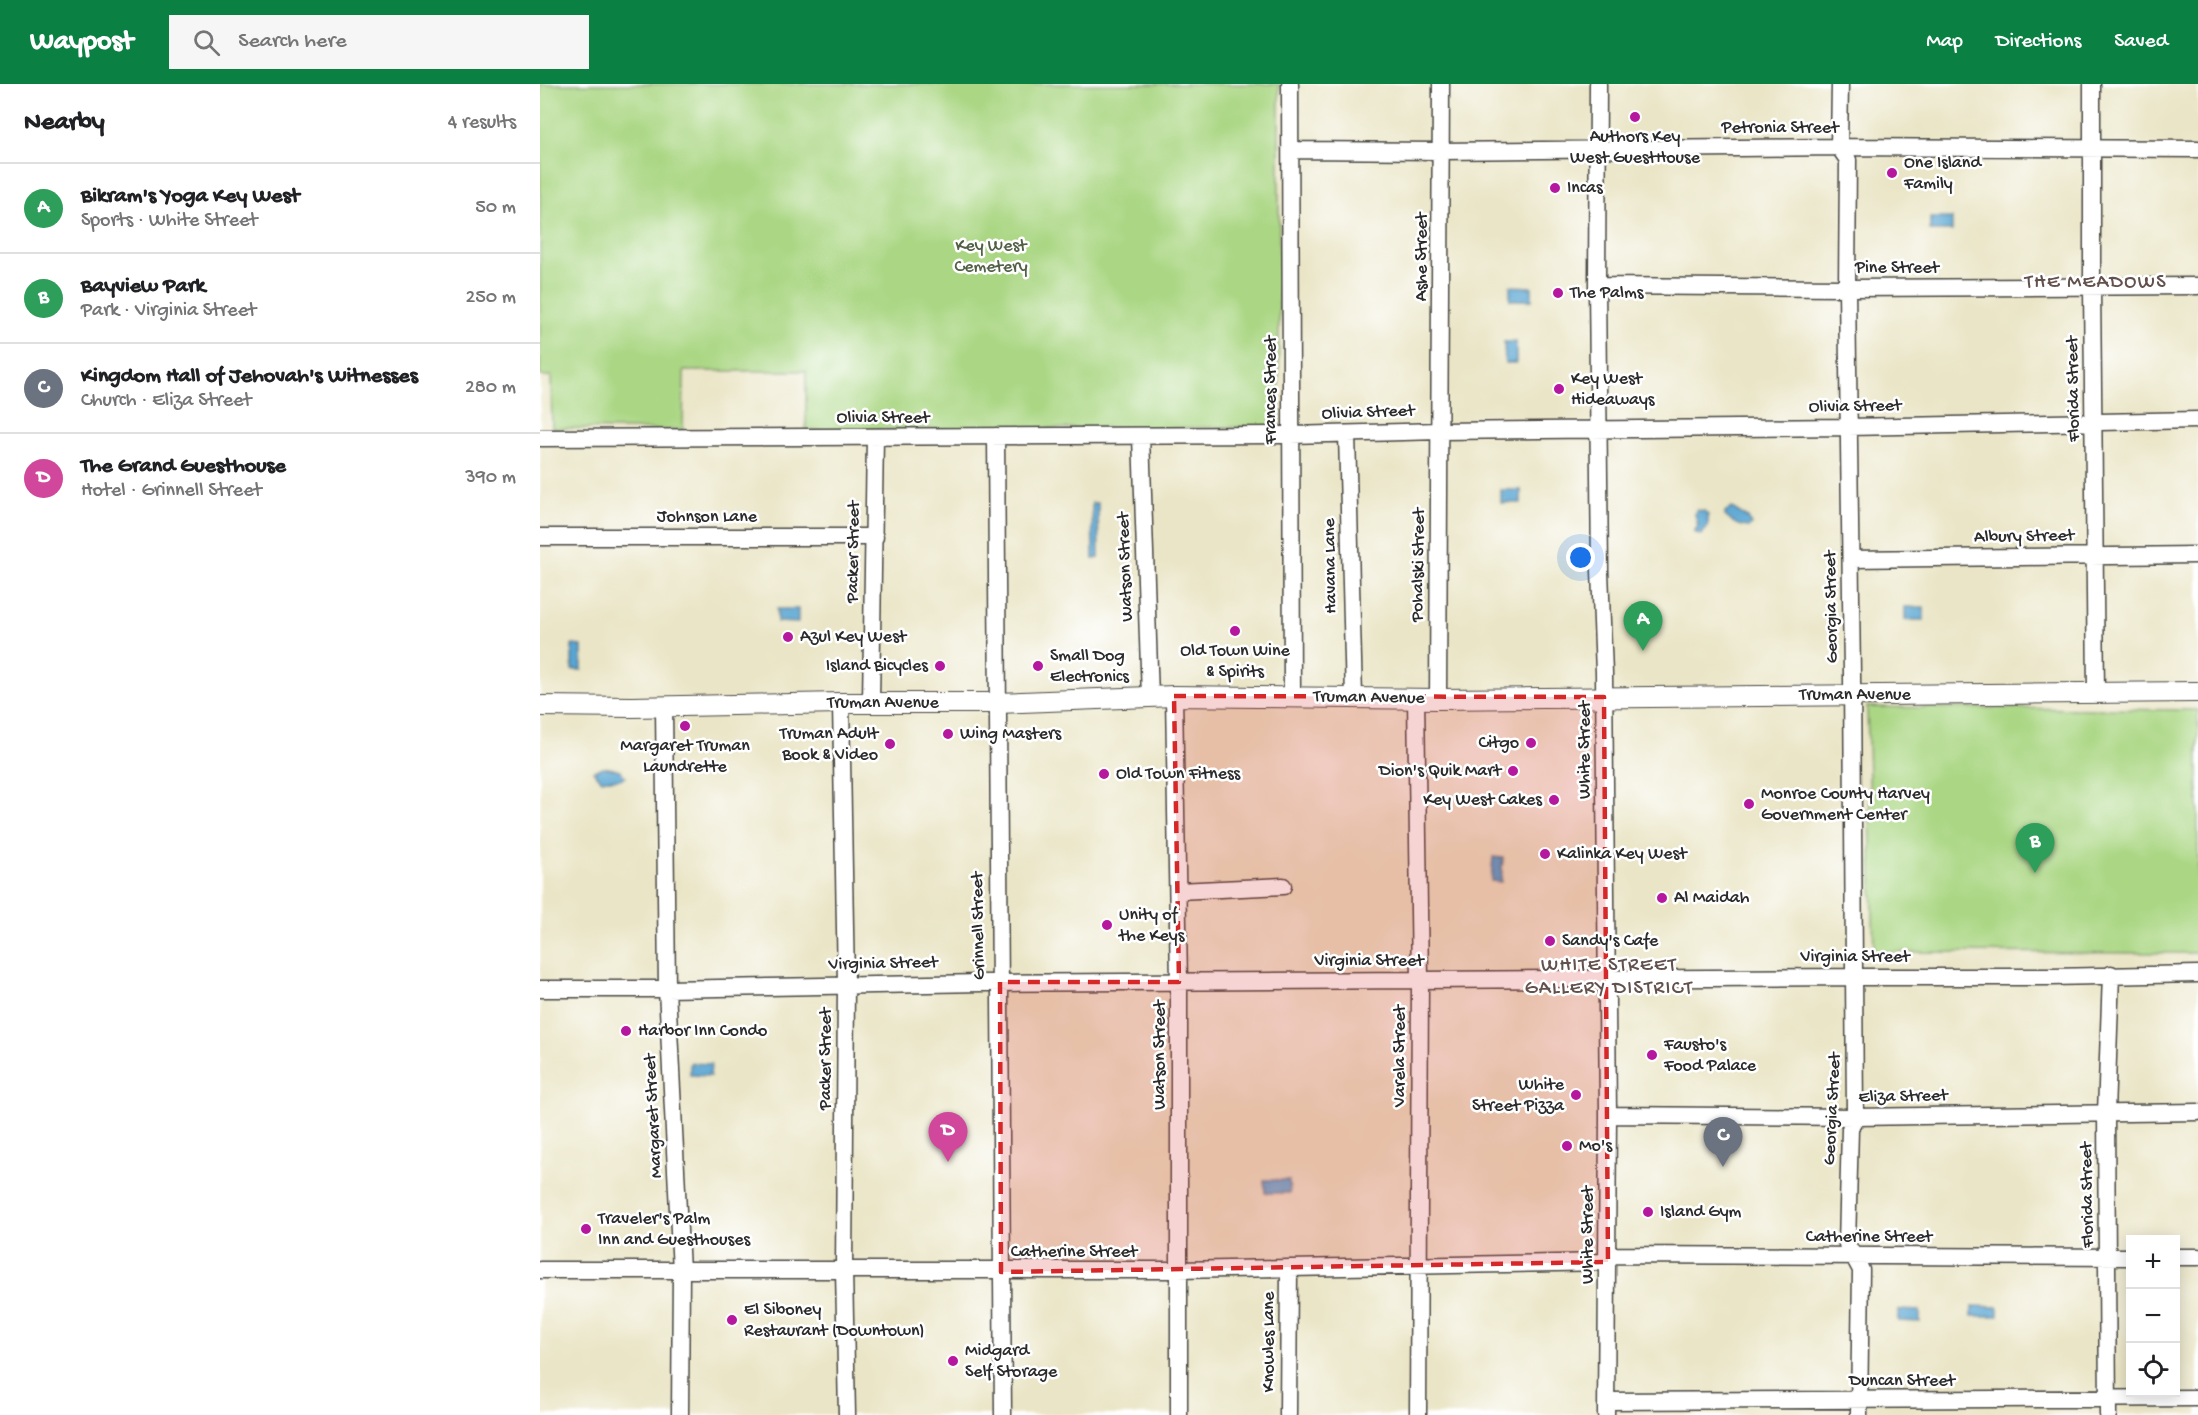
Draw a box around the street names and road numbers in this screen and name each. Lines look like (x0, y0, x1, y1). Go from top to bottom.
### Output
street label: Petronia Street (1721, 118, 1840, 139)
street label: Ashe Street (1412, 211, 1433, 301)
street label: Pine Street (1854, 258, 1941, 279)
street label: Frances Street (1261, 334, 1282, 445)
street label: Florida Street (2063, 334, 2085, 443)
street label: Olivia Street (1808, 396, 1903, 418)
street label: Olivia Street (1321, 401, 1416, 425)
street label: Olivia Street (837, 408, 931, 429)
street label: Packer Street (843, 499, 865, 604)
street label: Pohalski Street (1407, 506, 1431, 623)
street label: Johnson Lane (657, 507, 758, 528)
street label: Watson Street (1114, 510, 1138, 622)
street label: Havana Lane (1320, 517, 1342, 614)
street label: Albury Street (1974, 526, 2076, 548)
street label: Georgia Street (1820, 549, 1843, 664)
street label: Truman Avenue (1798, 685, 1911, 706)
street label: Truman Avenue (1312, 687, 1426, 709)
street label: Truman Avenue (826, 693, 939, 714)
street label: White Street (1575, 699, 1596, 799)
street label: Grinnell Street (968, 870, 990, 980)
street label: Virginia Street (1799, 947, 1911, 968)
street label: Virginia Street (1313, 951, 1425, 972)
street label: Virginia Street (827, 953, 939, 975)
street label: Watson Street (1150, 999, 1171, 1110)
street label: Varela Street (1390, 1003, 1411, 1108)
street label: Packer Street (816, 1006, 837, 1111)
street label: Georgia Street (1820, 1051, 1847, 1166)
street label: Margaret Street (640, 1052, 668, 1179)
street label: Eliza Street (1858, 1086, 1949, 1108)
street label: Florida Street (2077, 1140, 2099, 1249)
street label: White Street (1578, 1184, 1599, 1284)
street label: Catherine Street (1806, 1227, 1934, 1248)
street label: Catherine Street (1011, 1242, 1139, 1263)
street label: Knowles Lane (1259, 1291, 1280, 1392)
street label: Duncan Street (1848, 1371, 1956, 1392)

